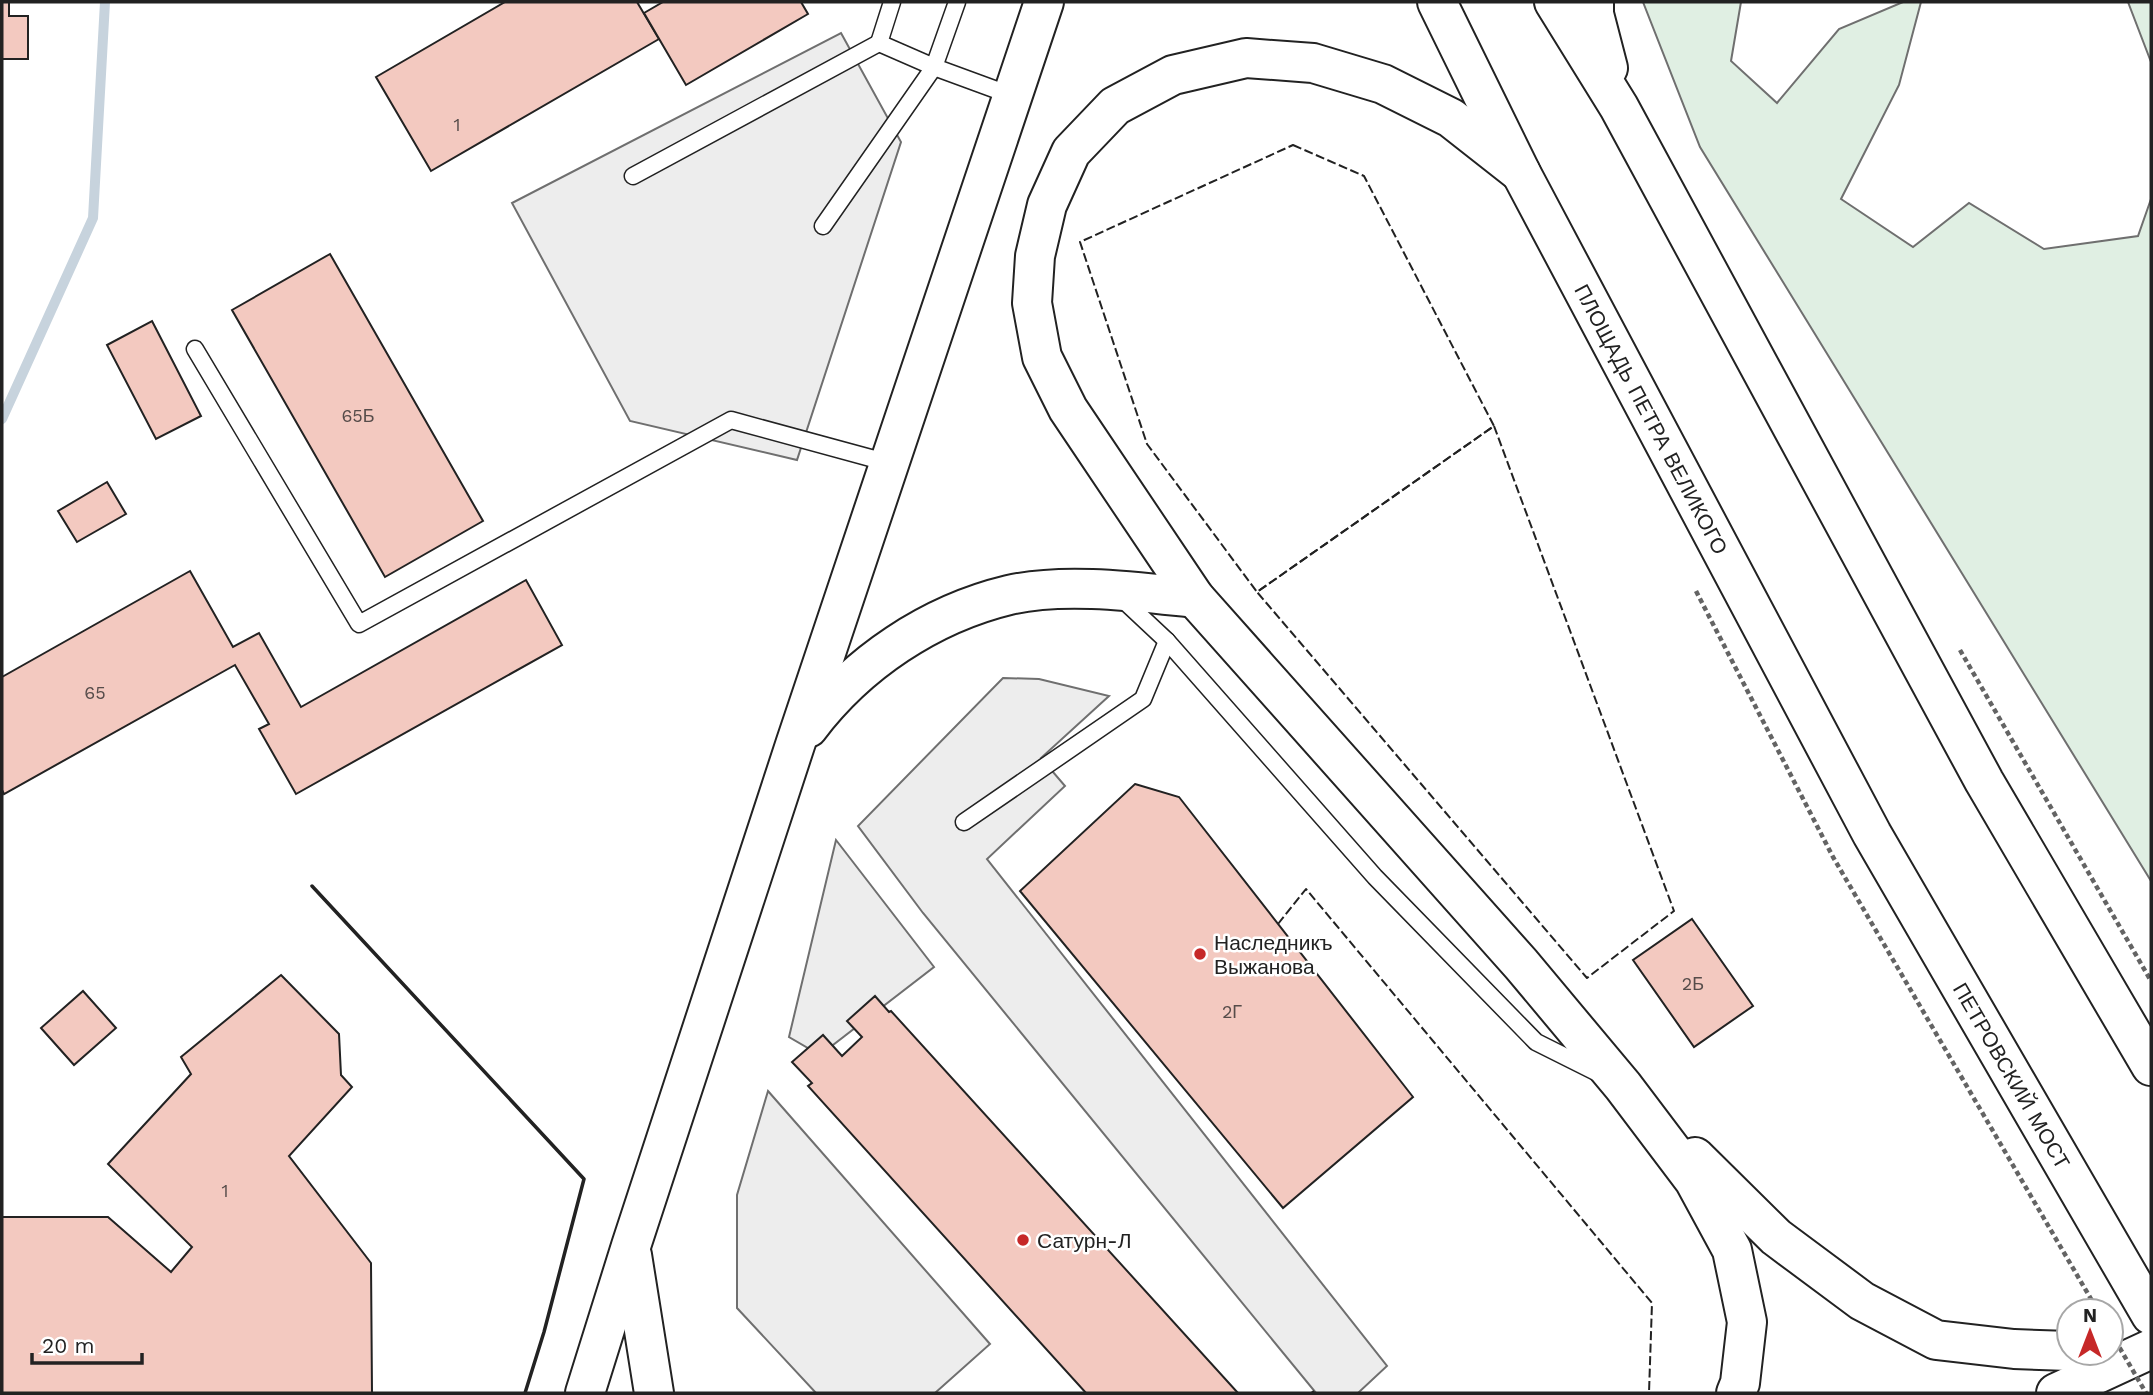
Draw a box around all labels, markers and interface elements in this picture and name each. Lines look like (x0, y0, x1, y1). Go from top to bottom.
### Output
house number: 1 (453, 114, 461, 135)
street label: ПЛОЩАДЬ ПЕТРА ВЕЛИКОГО (1570, 280, 1734, 558)
house number: 65Б (341, 405, 375, 426)
house number: 65 (84, 682, 106, 703)
place label: Наследникъ Выжанова (1214, 930, 1333, 979)
marker: Наследникъ Выжанова (1192, 946, 1208, 962)
house number: 2Б (1682, 973, 1704, 994)
street label: ПЕТРОВСКИЙ МОСТ (1948, 978, 2076, 1173)
house number: 2Г (1222, 1001, 1242, 1022)
house number: 1 (221, 1180, 229, 1201)
place label: Сатурн-Л (1037, 1228, 1132, 1253)
marker: Сатурн-Л (1015, 1232, 1031, 1248)
north arrow (2055, 1297, 2125, 1367)
text: N (2083, 1304, 2097, 1327)
scale bar (32, 1322, 142, 1366)
text: 20 m (42, 1333, 94, 1358)

